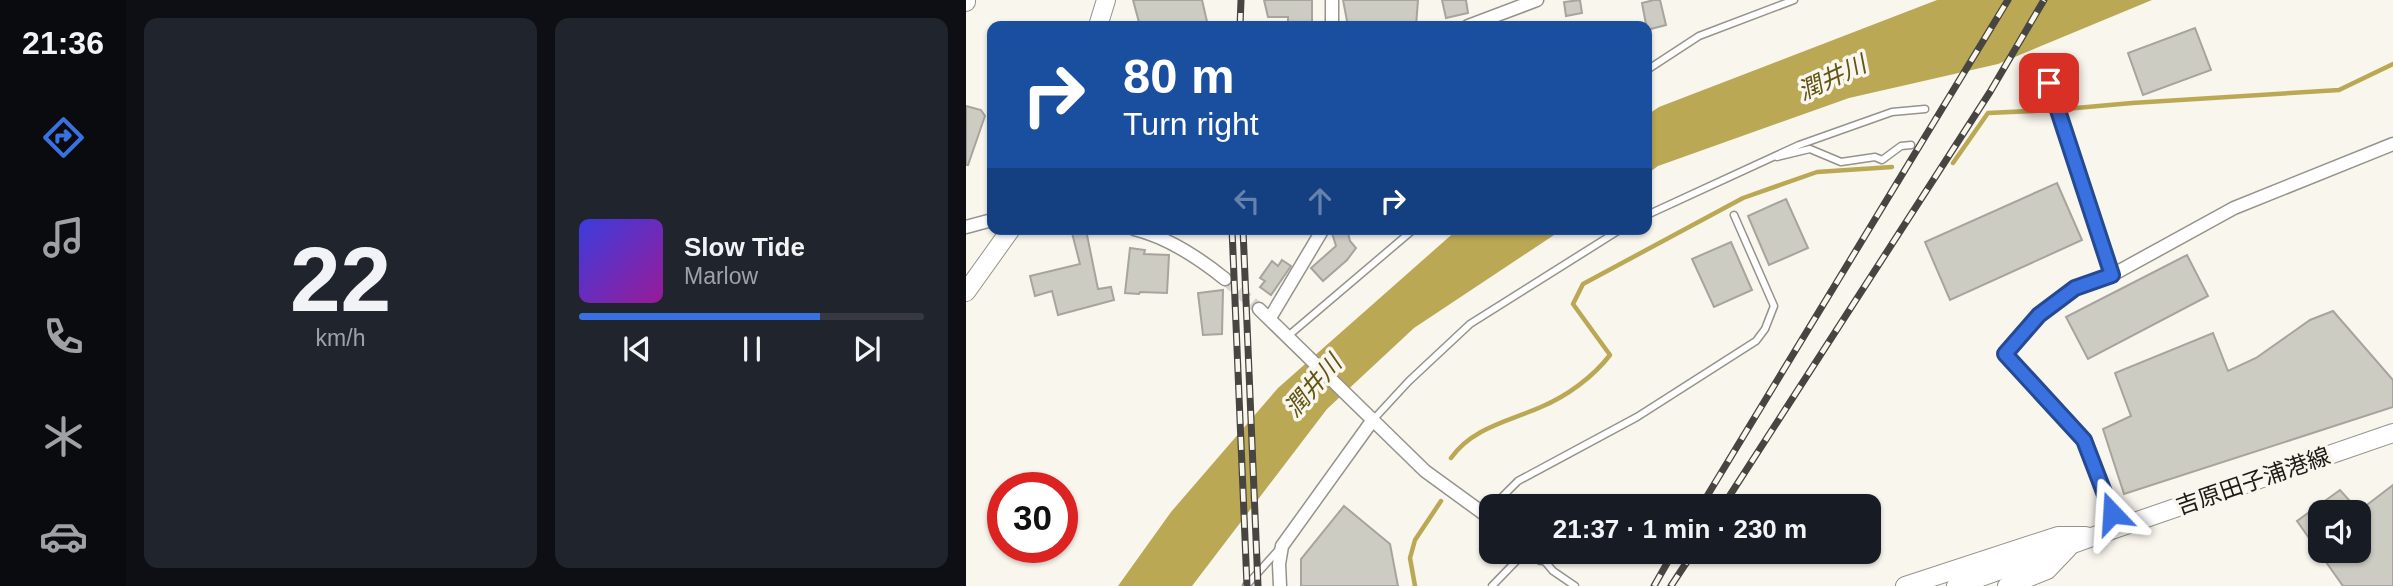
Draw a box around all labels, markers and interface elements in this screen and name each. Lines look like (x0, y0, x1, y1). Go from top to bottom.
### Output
text: 21:36 (22, 25, 104, 61)
icon: right (1008, 49, 1099, 140)
text: 80 m (1123, 49, 1235, 103)
water label: 潤井川 (1793, 49, 1873, 105)
pin (2019, 53, 2079, 113)
icon: arrive (2030, 64, 2068, 102)
text: Turn right (1123, 106, 1259, 142)
icon: directions (39, 113, 88, 162)
icon: left (1228, 182, 1266, 220)
icon: ahead (1301, 182, 1339, 220)
icon: right (1374, 182, 1412, 220)
icon: music (39, 213, 88, 262)
text: 22 (290, 229, 391, 330)
text: Slow Tide (684, 232, 805, 262)
text: Marlow (684, 263, 758, 289)
icon: phone (39, 312, 88, 361)
text: km/h (316, 325, 365, 351)
icon: previous (618, 330, 656, 368)
icon: pause (733, 330, 771, 368)
icon: next (848, 330, 886, 368)
water label: 潤井川 (1279, 347, 1348, 422)
icon: climate (39, 412, 88, 461)
street label: 吉原田子浦港線 (2173, 443, 2333, 519)
speed limit sign: 30 (987, 472, 1078, 563)
position arrow (2075, 476, 2149, 550)
map controls (2308, 500, 2371, 563)
button: sound (2308, 500, 2371, 563)
icon: car (39, 512, 88, 561)
text: 21:37 · 1 min · 230 m (1553, 514, 1807, 544)

